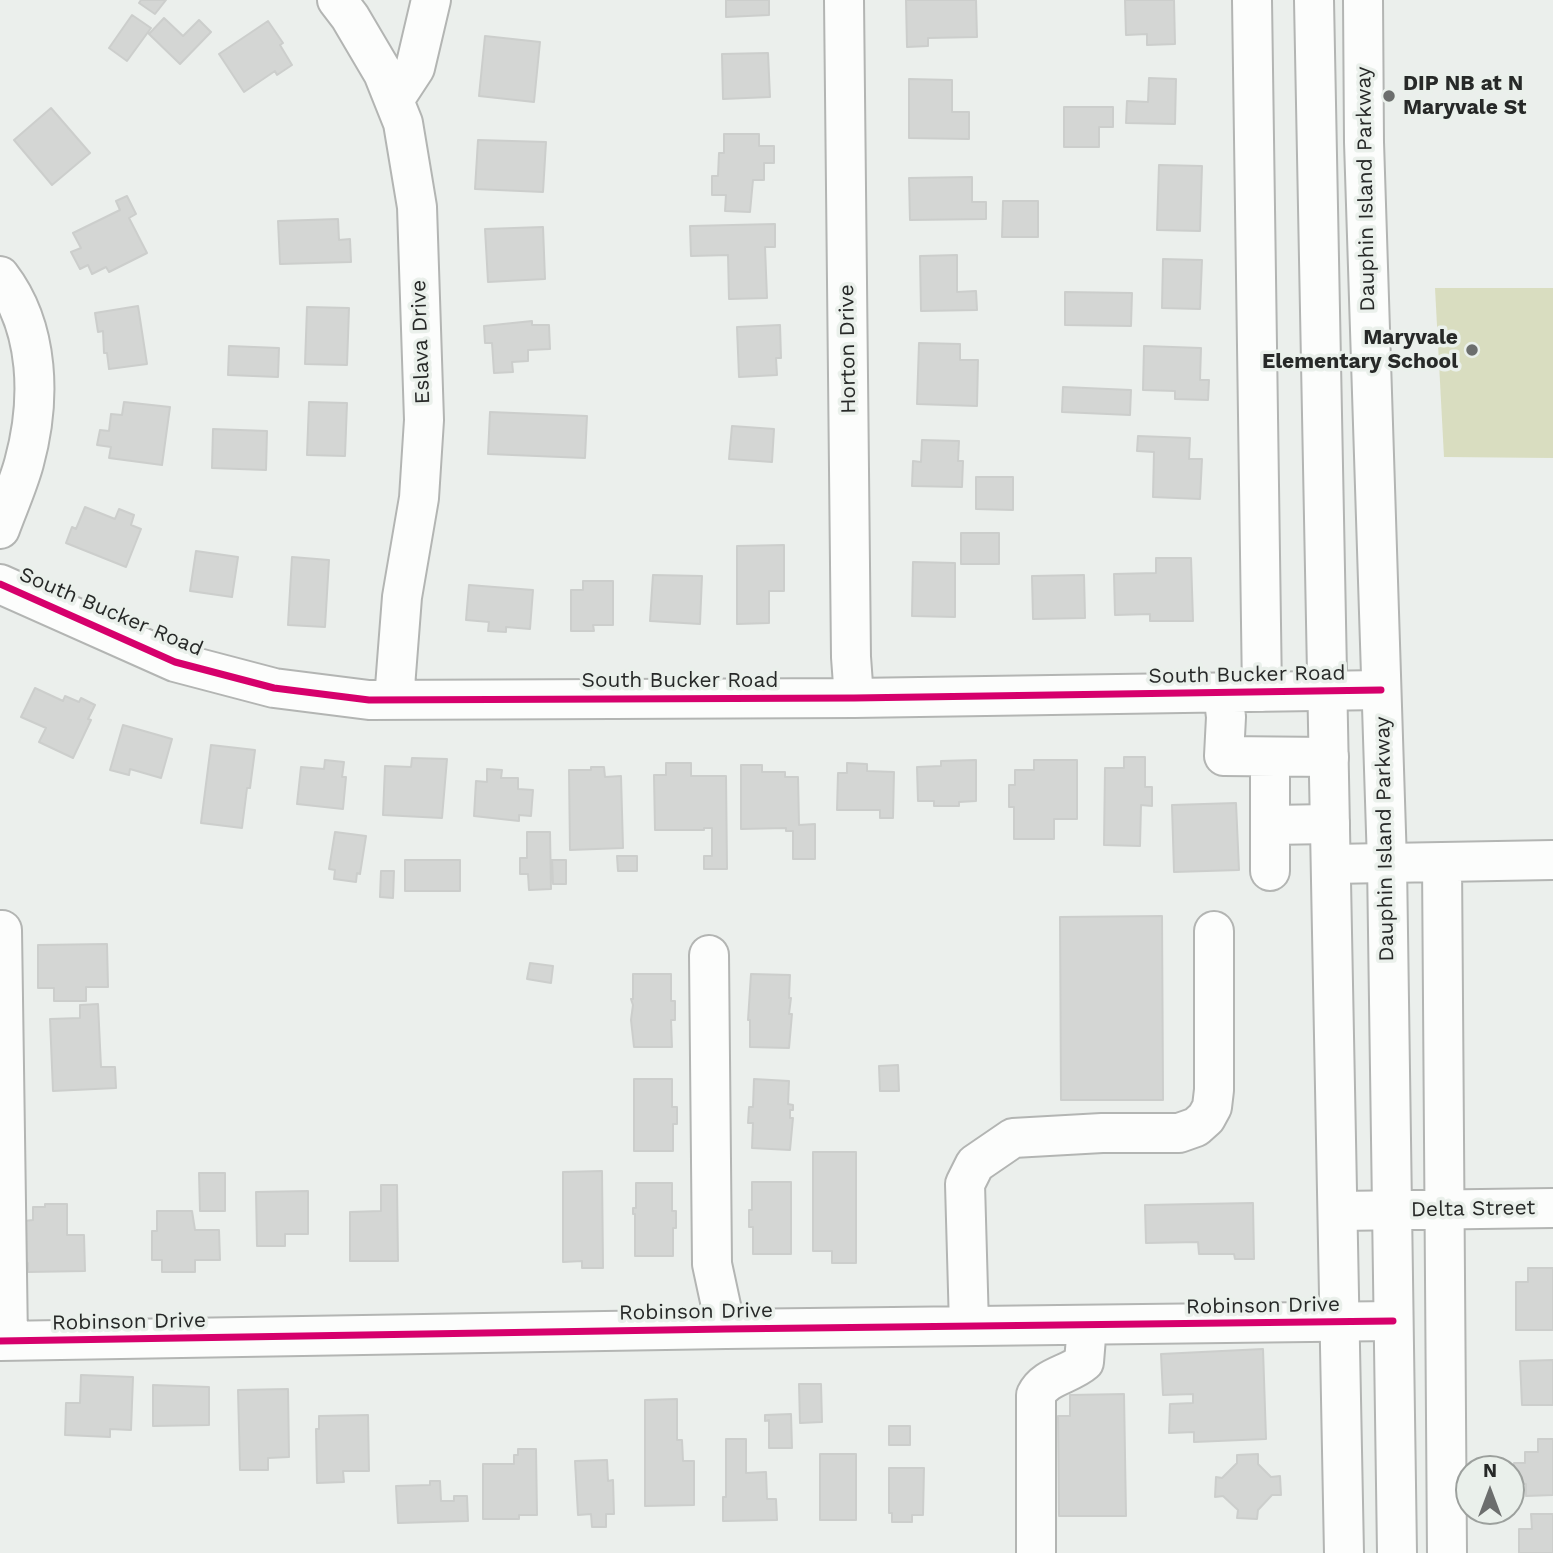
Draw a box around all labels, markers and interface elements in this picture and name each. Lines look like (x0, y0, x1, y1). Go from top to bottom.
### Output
street label: Dauphin Island Parkway (1351, 66, 1381, 312)
place label: DIP NB at N Maryvale St (1403, 71, 1527, 121)
marker: DIP NB at N Maryvale St (1381, 88, 1397, 104)
street label: Eslava Drive (406, 279, 436, 405)
street label: Horton Drive (834, 284, 862, 414)
place label: Maryvale Elementary School (1262, 325, 1458, 375)
marker: Maryvale Elementary School (1464, 342, 1480, 358)
street label: South Bucker Road (15, 562, 207, 662)
street label: South Bucker Road (1148, 661, 1346, 689)
street label: South Bucker Road (581, 668, 779, 694)
street label: Dauphin Island Parkway (1370, 716, 1400, 962)
street label: Delta Street (1411, 1195, 1535, 1223)
street label: Robinson Drive (1186, 1292, 1340, 1320)
street label: Robinson Drive (619, 1298, 773, 1326)
street label: Robinson Drive (52, 1308, 206, 1336)
north arrow (1455, 1455, 1525, 1525)
text: N (1483, 1459, 1497, 1482)

